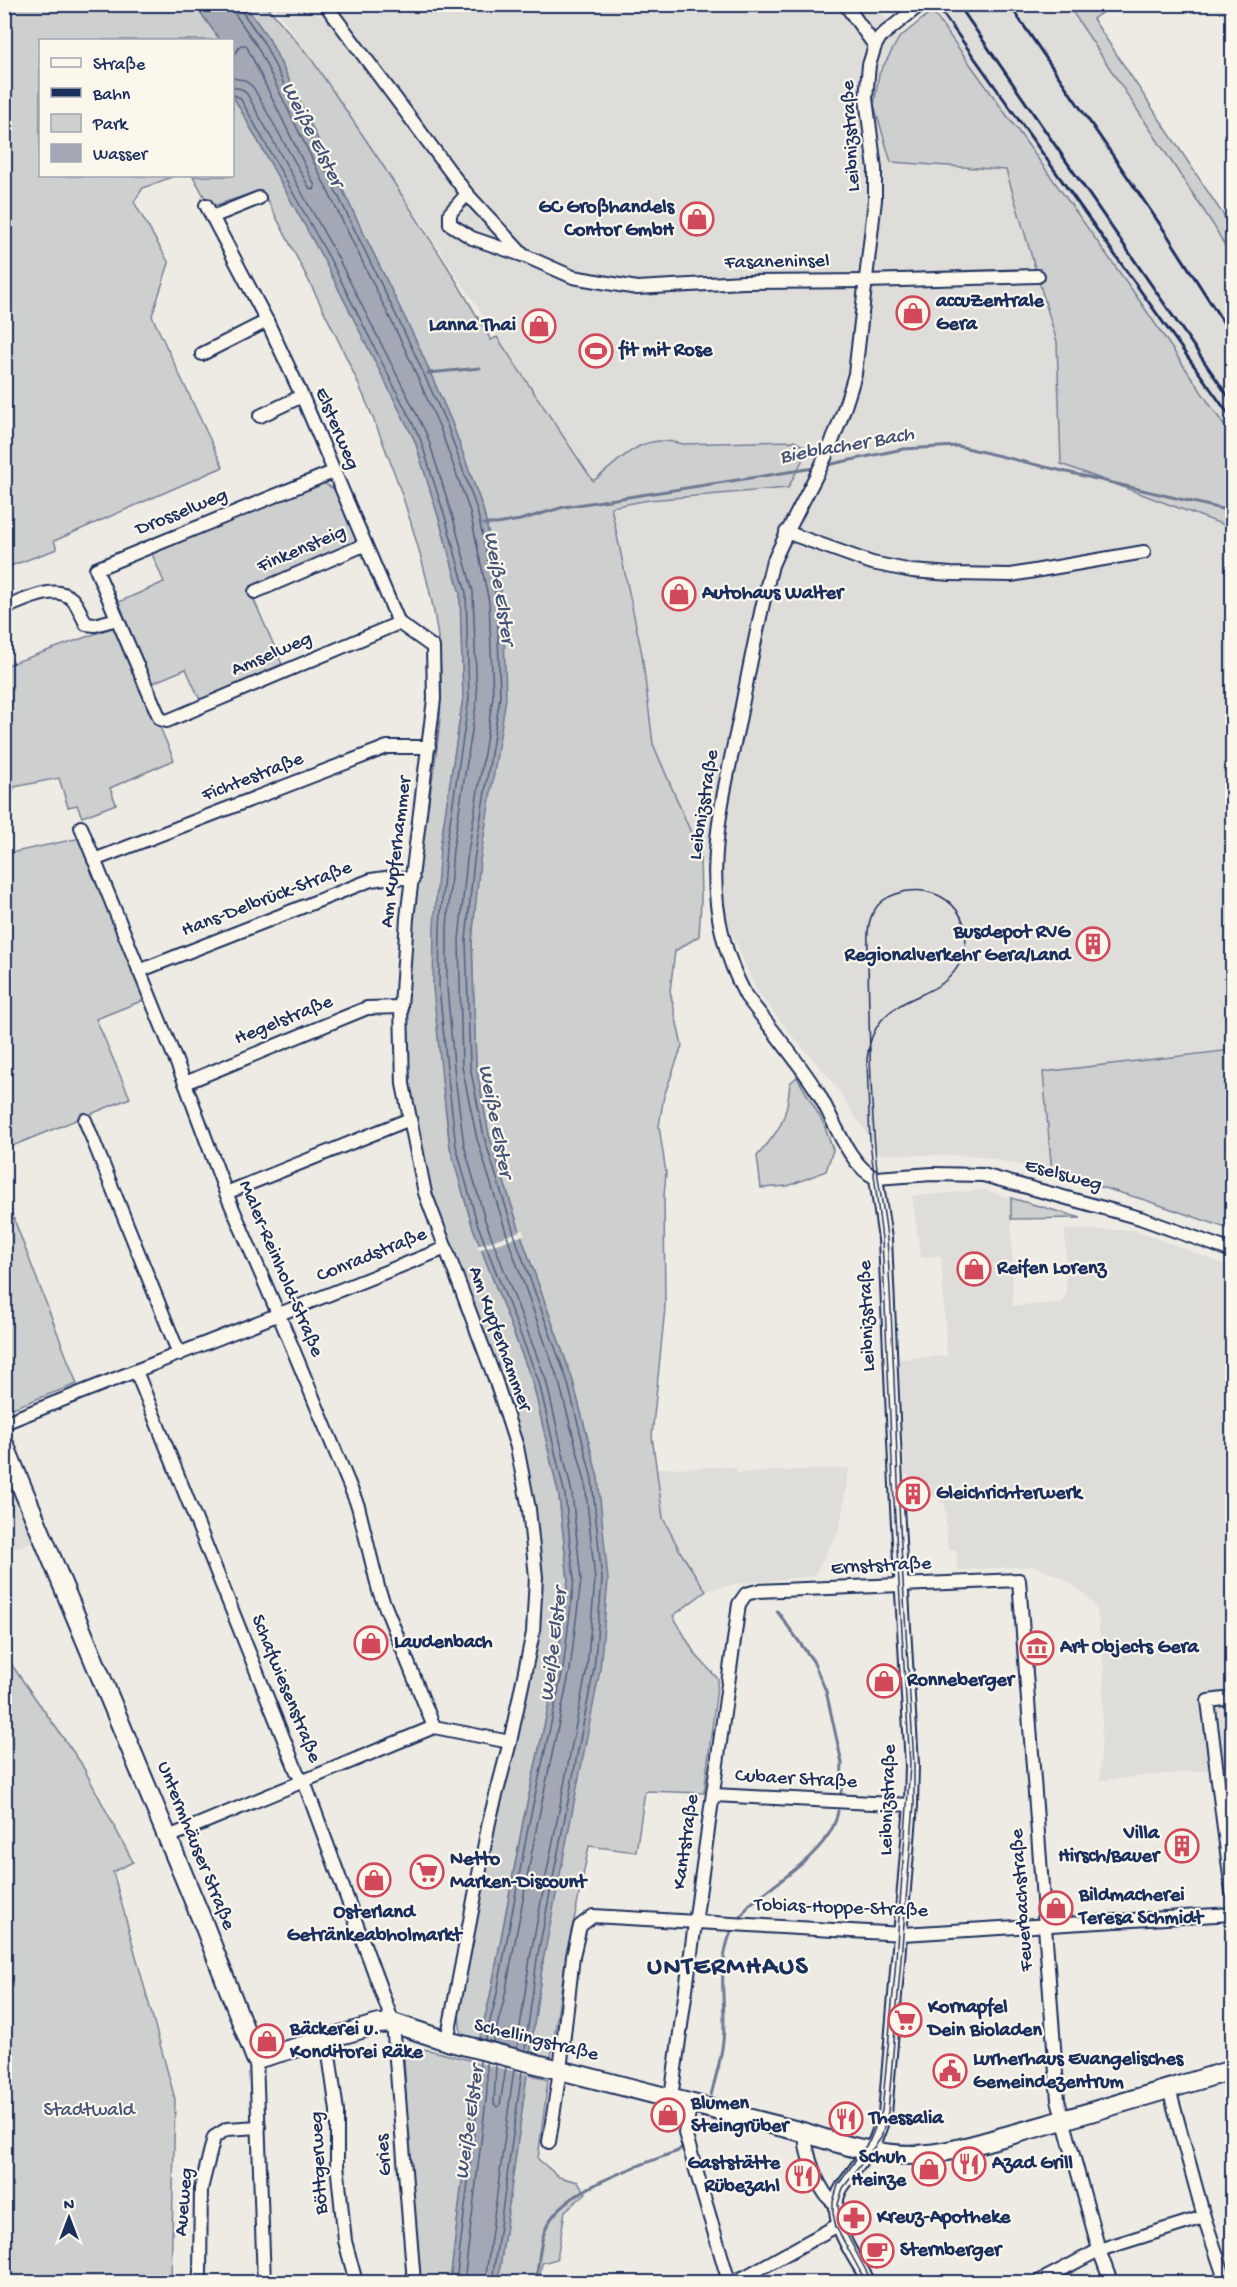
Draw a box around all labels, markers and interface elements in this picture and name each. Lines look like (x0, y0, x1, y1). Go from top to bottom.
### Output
legend (39, 39, 234, 177)
text: Straße (93, 55, 146, 76)
water label: Weiße Elster (274, 78, 350, 196)
street label: Leibnizstraße (838, 79, 866, 192)
text: Bahn (92, 85, 131, 106)
text: Park (92, 115, 129, 136)
text: Wasser (93, 145, 149, 166)
place label: GC Großhandels Contor GmbH (538, 197, 676, 243)
shop icon: GC Großhandels Contor GmbH (679, 201, 715, 237)
street label: Fasaneninsel (723, 251, 830, 275)
place label: accuZentrale Gera (935, 291, 1045, 337)
shop icon: accuZentrale Gera (895, 295, 931, 331)
shop icon: Lanna Thai (521, 308, 557, 344)
place label: Lanna Thai (429, 315, 516, 338)
sports icon: fit mit Rose (578, 333, 614, 369)
place label: fit mit Rose (618, 339, 713, 363)
street label: Elsterweg (308, 384, 364, 474)
water label: Bieblacher Bach (778, 423, 917, 471)
street label: Drosselweg (131, 484, 231, 543)
street label: Finkensteig (253, 521, 350, 579)
water label: Weiße Elster (477, 530, 520, 651)
shop icon: Autohaus Walter (661, 576, 697, 612)
place label: Autohaus Walter (701, 583, 845, 606)
street label: Amselweg (228, 628, 316, 682)
street label: Fichtestraße (198, 748, 308, 808)
street label: Leibnizstraße (685, 748, 725, 862)
street label: Am Kupferhammer (376, 773, 418, 929)
street label: Hans-Delbrück-Straße (179, 857, 356, 943)
place label: Busdepot RVG Regionalverkehr Gera/Land (844, 922, 1072, 968)
building icon: Busdepot RVG Regionalverkehr Gera/Land (1075, 926, 1111, 962)
street label: Hegelstraße (231, 991, 337, 1051)
water label: Weiße Elster (471, 1063, 518, 1184)
street label: Eselsweg (1022, 1155, 1104, 1197)
street label: Maler-Reinhold-Straße (232, 1177, 328, 1361)
street label: Conradstraße (314, 1223, 431, 1289)
shop icon: Reifen Lorenz (956, 1251, 992, 1287)
place label: Reifen Lorenz (996, 1258, 1107, 1281)
street label: Leibnizstraße (855, 1259, 881, 1372)
street label: Am Kupferhammer (462, 1264, 536, 1416)
building icon: Gleichrichterwerk (895, 1476, 931, 1512)
place label: Gleichrichterwerk (936, 1483, 1084, 1506)
street label: Ernststraße (830, 1553, 933, 1581)
water label: Weiße Elster (536, 1582, 575, 1703)
street label: Schafwiesenstraße (245, 1612, 325, 1767)
shop icon: Laudenbach (353, 1625, 389, 1661)
museum icon: Art Objects Gera (1019, 1630, 1055, 1666)
place label: Laudenbach (394, 1632, 493, 1655)
place label: Art Objects Gera (1059, 1637, 1200, 1660)
shop icon: Ronneberger (866, 1663, 902, 1699)
place label: Ronneberger (906, 1670, 1016, 1693)
street label: Leibnizstraße (876, 1743, 902, 1856)
street label: Untermhäuser Straße (151, 1758, 240, 1934)
street label: Cubaer Straße (734, 1765, 858, 1795)
street label: Kantstraße (669, 1792, 705, 1891)
place label: Villa Hirsch/Bauer (1058, 1823, 1161, 1869)
street label: Feuerbachstraße (1007, 1827, 1040, 1973)
building icon: Villa Hirsch/Bauer (1164, 1828, 1200, 1864)
place label: Netto Marken-Discount (450, 1849, 588, 1895)
supermarket icon: Netto Marken-Discount (409, 1854, 445, 1890)
shop icon: Osterland Getränkeabholmarkt (356, 1862, 392, 1898)
place label: Bildmacherei Teresa Schmidt (1077, 1885, 1205, 1931)
shop icon: Bildmacherei Teresa Schmidt (1038, 1890, 1074, 1926)
street label: Tobias-Hoppe-Straße (753, 1894, 929, 1924)
place label: Osterland Getränkeabholmarkt (287, 1902, 463, 1948)
district label: UNTERMHAUS (647, 1953, 809, 1984)
place label: Kornapfel Dein Bioladen (926, 1997, 1042, 2043)
supermarket icon: Kornapfel Dein Bioladen (887, 2002, 923, 2038)
street label: Schellingstraße (471, 2014, 601, 2068)
place label: Bäckerei u. Konditorei Räke (289, 2019, 423, 2065)
shop icon: Bäckerei u. Konditorei Räke (249, 2023, 285, 2059)
place label: Lurherhaus Evangelisches Gemeindezentrum (973, 2049, 1185, 2095)
public building icon: Lurherhaus Evangelisches Gemeindezentrum (932, 2053, 968, 2089)
water label: Weiße Elster (451, 2060, 492, 2181)
place label: Blumen Steingrüber (690, 2093, 790, 2139)
shop icon: Blumen Steingrüber (650, 2097, 686, 2133)
park label: Stadtwald (43, 2100, 137, 2123)
restaurant icon: Thessalia (828, 2101, 864, 2137)
place label: Thessalia (867, 2108, 944, 2131)
street label: Böttgerweg (306, 2111, 334, 2216)
street label: Gries (372, 2133, 398, 2177)
restaurant icon: Azad Grill (951, 2146, 987, 2182)
place label: Schuh Heinze (851, 2147, 907, 2193)
shop icon: Schuh Heinze (911, 2151, 947, 2187)
place label: Gaststätte Rübezahl (687, 2153, 781, 2199)
place label: Azad Grill (991, 2153, 1074, 2176)
restaurant icon: Gaststätte Rübezahl (785, 2158, 821, 2194)
street label: Aueweg (171, 2167, 199, 2237)
north arrow (39, 2188, 99, 2248)
text: N (64, 2197, 75, 2216)
pharmacy icon: Kreuz-Apotheke (836, 2200, 872, 2236)
place label: Kreuz-Apotheke (876, 2207, 1011, 2230)
cafe icon: Sternberger (859, 2233, 895, 2269)
place label: Sternberger (900, 2240, 1003, 2263)

